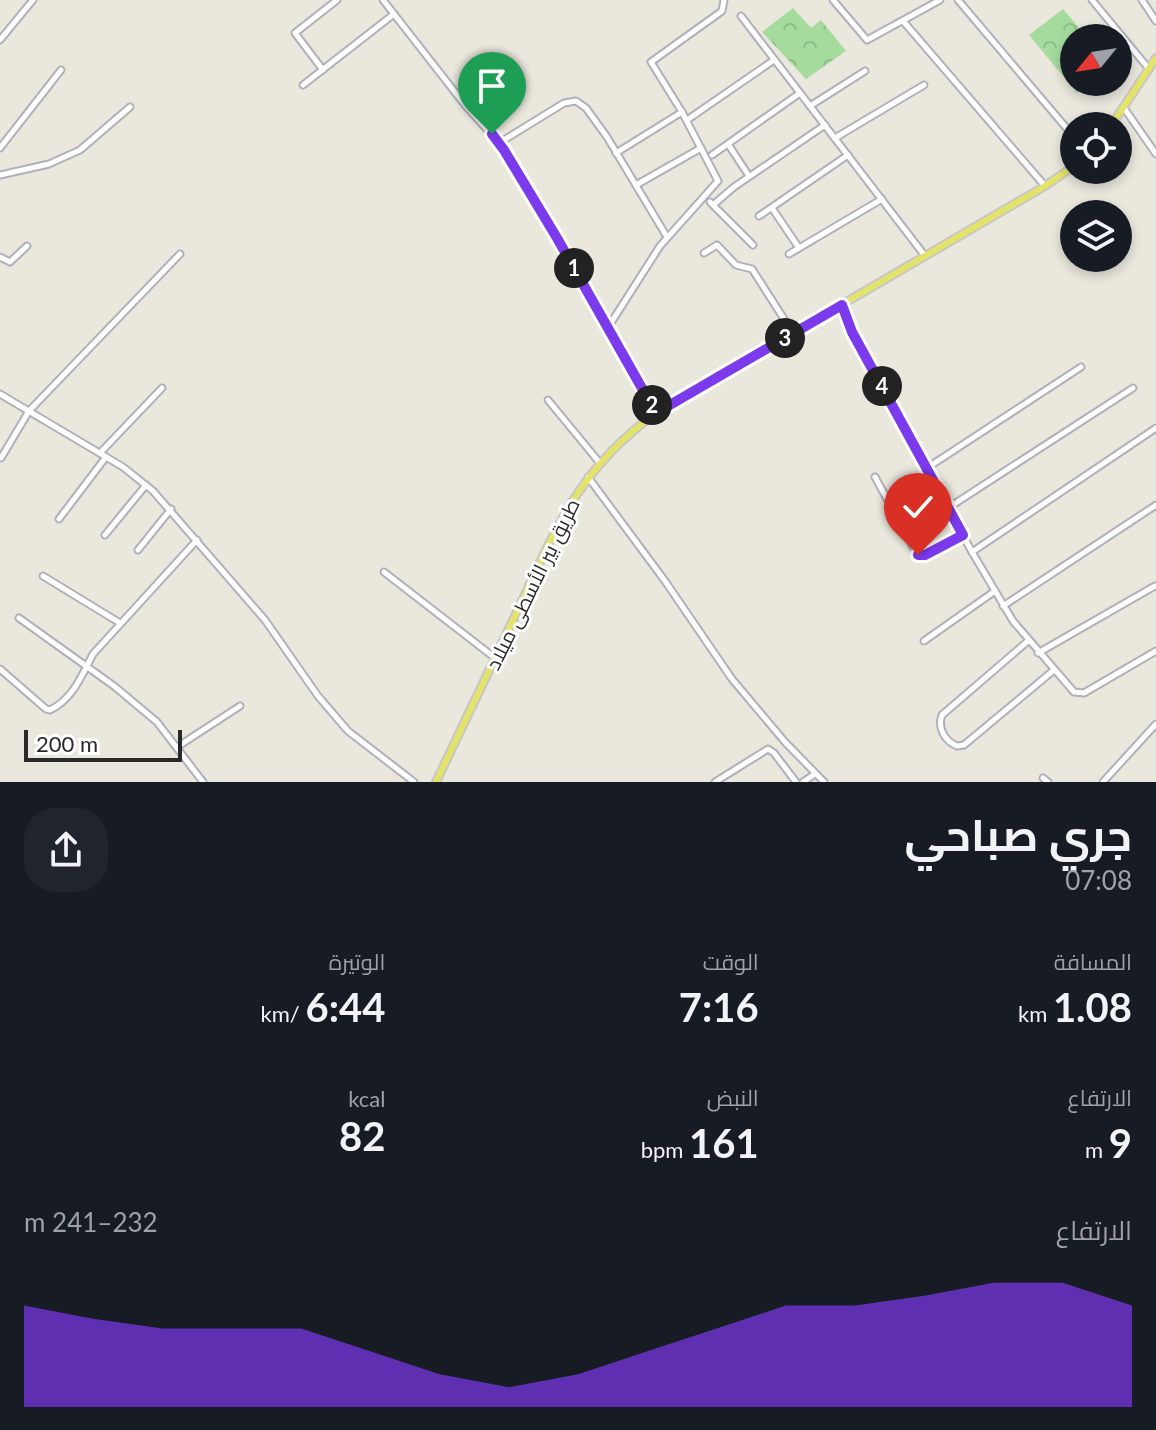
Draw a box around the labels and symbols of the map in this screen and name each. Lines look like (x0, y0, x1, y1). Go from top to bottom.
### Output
north arrow (1060, 24, 1132, 96)
pin (458, 52, 526, 134)
pin: 1 (554, 248, 594, 288)
pin: 3 (765, 318, 805, 358)
pin: 4 (862, 366, 902, 406)
pin: 2 (632, 385, 672, 425)
pin (884, 473, 952, 555)
street label: طريق بير الأسطى ميلاد (480, 494, 586, 674)
scale bar (24, 726, 182, 762)

